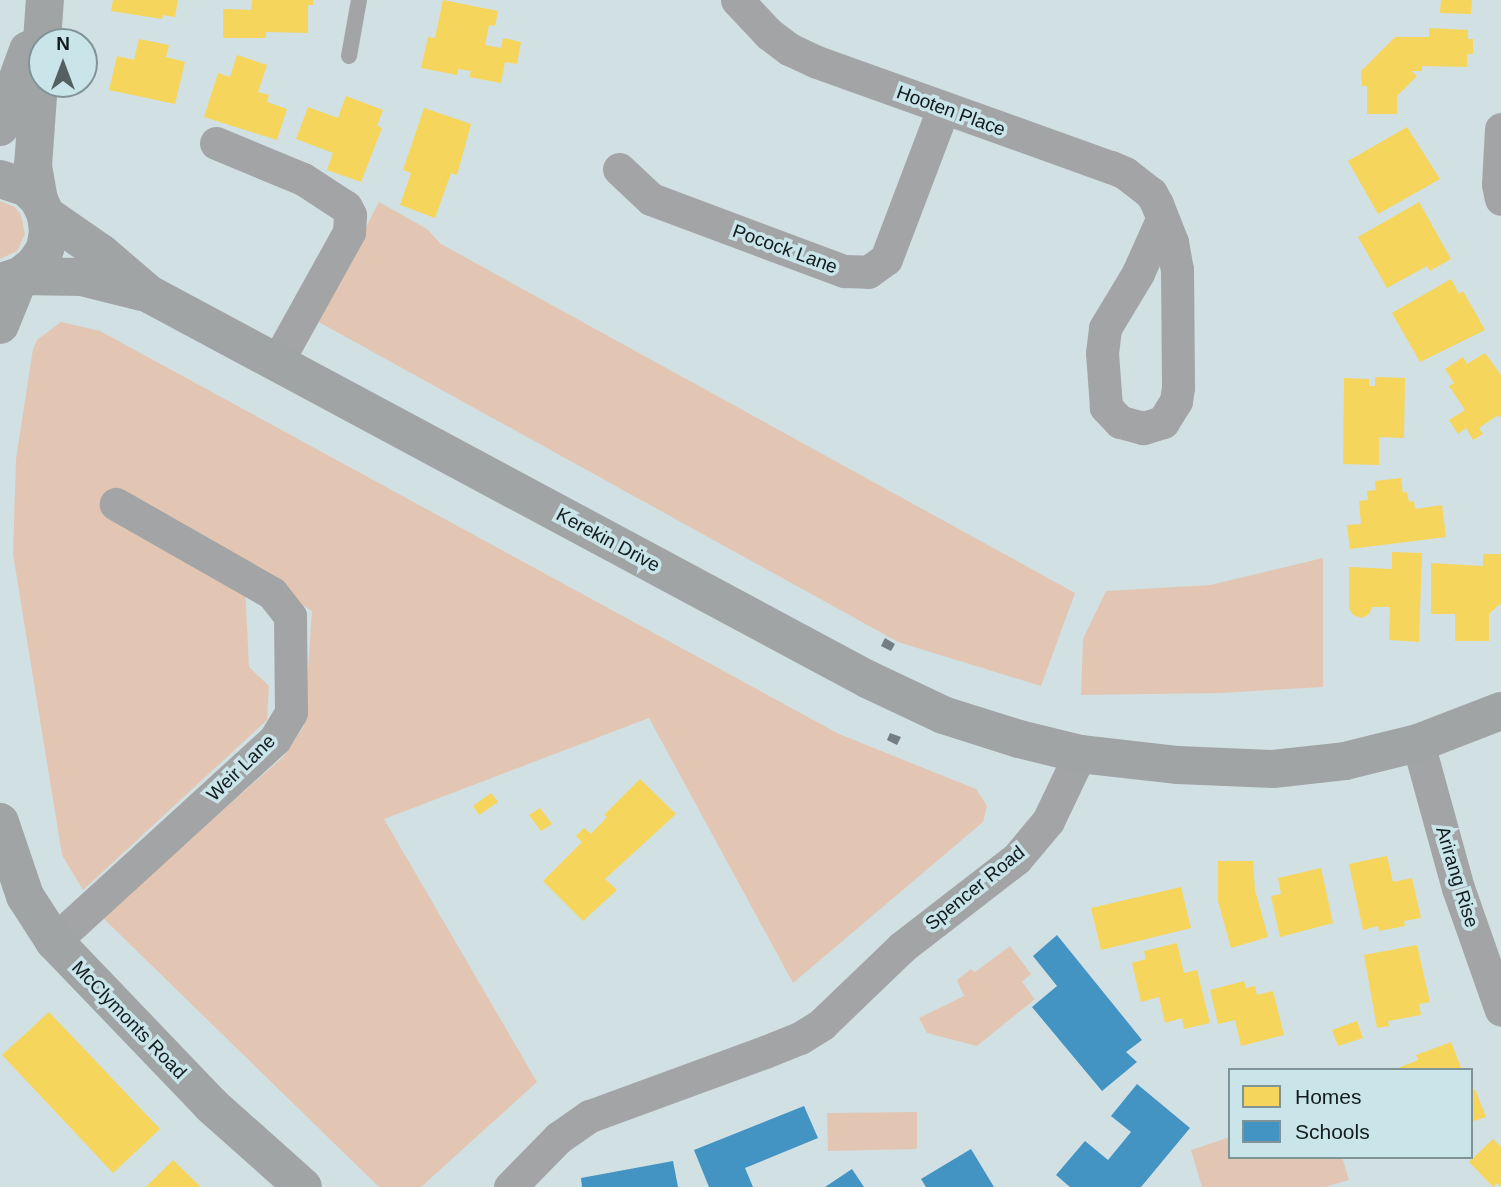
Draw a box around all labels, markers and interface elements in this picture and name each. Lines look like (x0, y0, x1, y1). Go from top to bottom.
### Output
north arrow (28, 28, 98, 98)
text: N (56, 33, 70, 54)
street label: Hooten Place (894, 81, 1008, 141)
street label: Pocock Lane (729, 220, 841, 278)
street label: Kerekin Drive (552, 503, 664, 577)
street label: Weir Lane (202, 730, 280, 806)
street label: Arirang Rise (1431, 824, 1483, 930)
street label: Spencer Road (921, 841, 1029, 935)
street label: McClymonts Road (67, 956, 191, 1084)
legend (1228, 1068, 1473, 1159)
text: Homes (1295, 1085, 1362, 1108)
text: Schools (1295, 1120, 1370, 1143)

